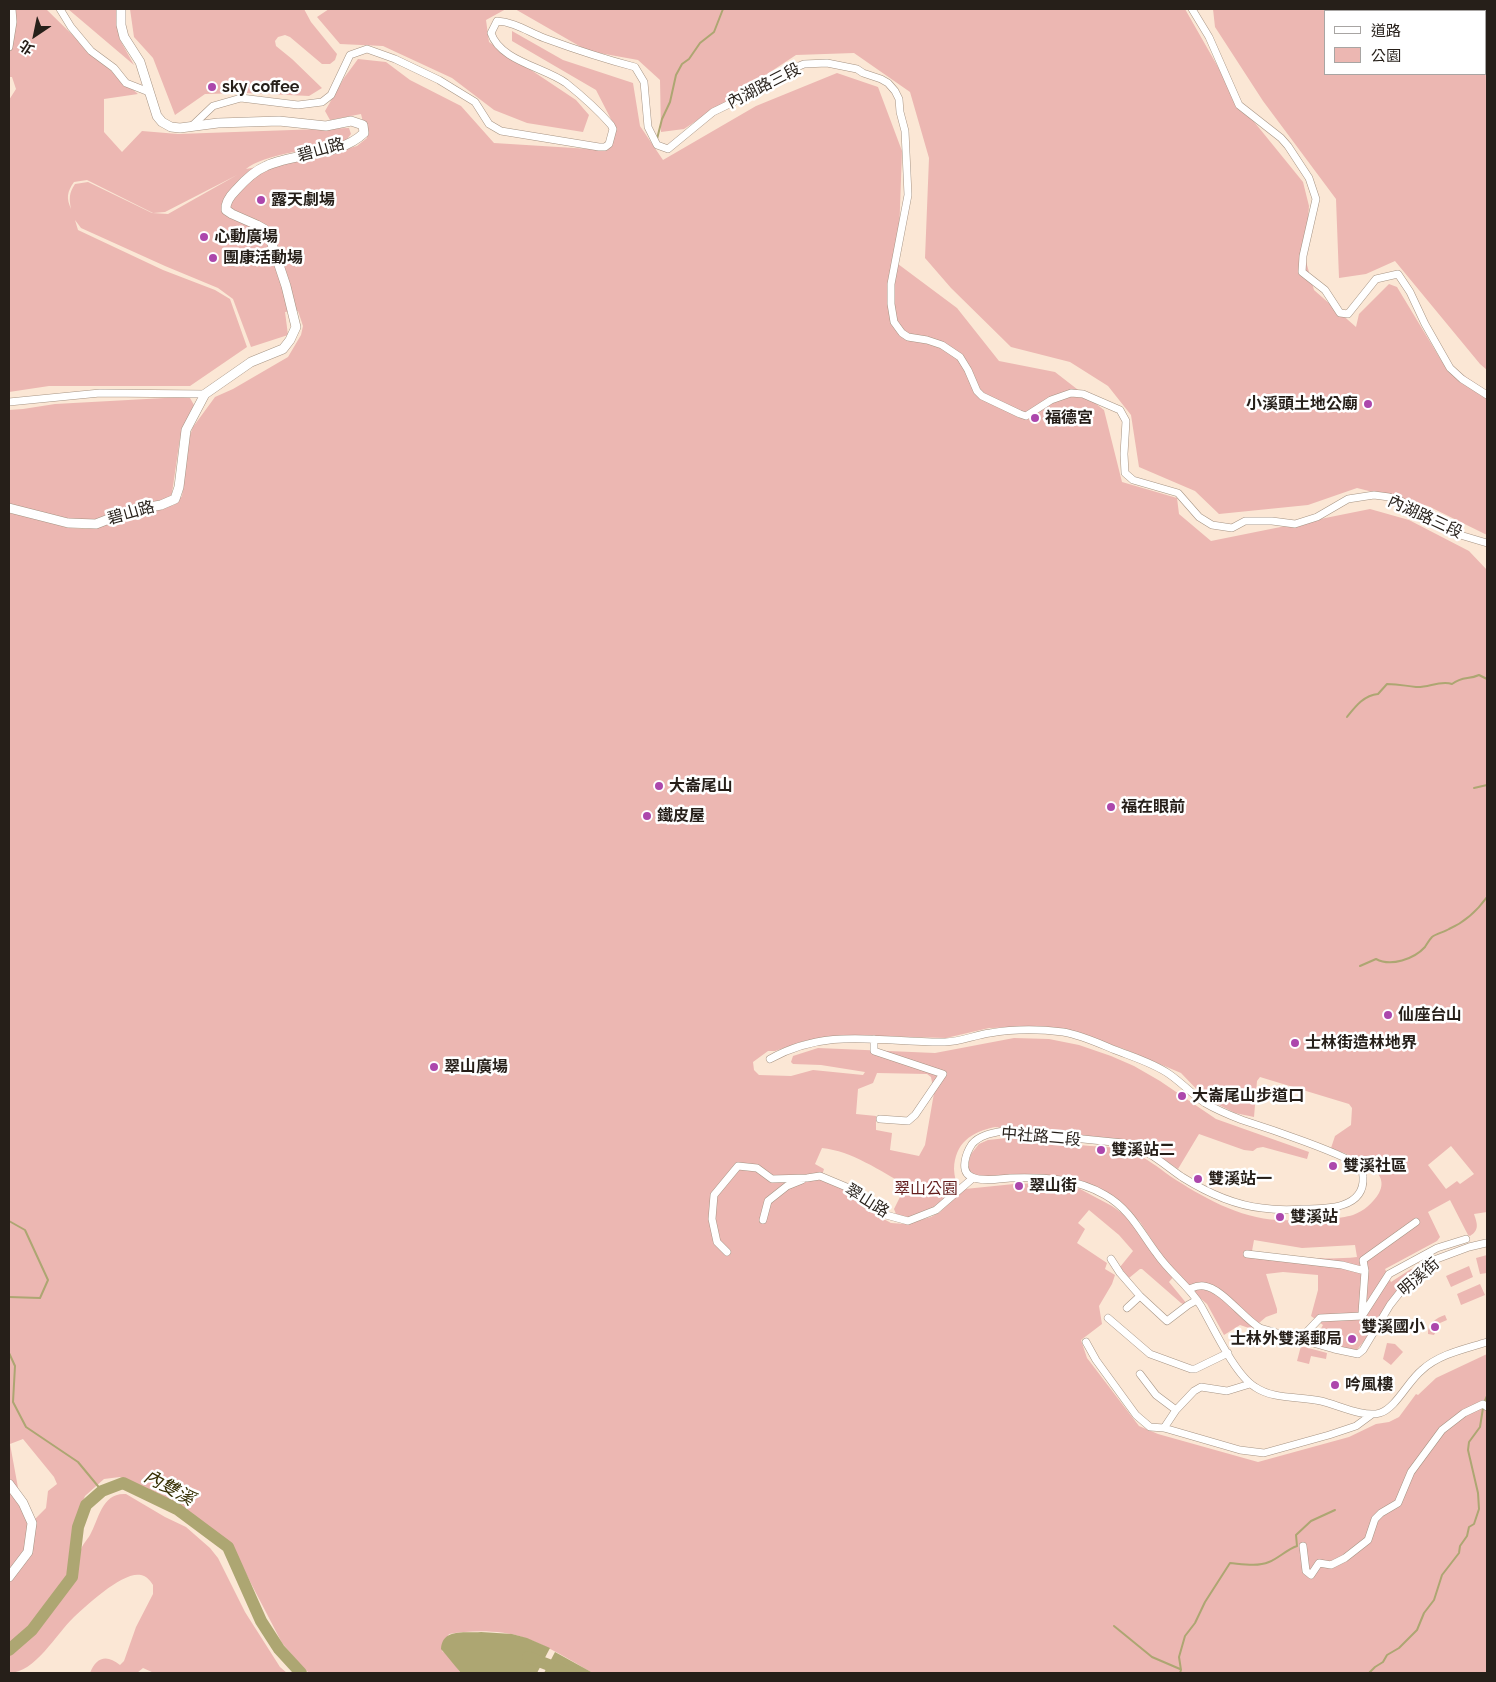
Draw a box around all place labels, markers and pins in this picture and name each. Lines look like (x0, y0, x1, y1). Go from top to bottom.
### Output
place label: sky coffee (222, 77, 299, 97)
marker: sky coffee (206, 81, 218, 93)
place label: 露天劇場 (271, 190, 335, 210)
marker: 露天劇場 (255, 194, 267, 206)
place label: 心動廣場 (214, 227, 278, 247)
marker: 心動廣場 (198, 231, 210, 243)
place label: 團康活動場 (223, 248, 303, 268)
marker: 團康活動場 (207, 252, 219, 264)
place label: 小溪頭土地公廟 (1246, 394, 1358, 414)
marker: 小溪頭土地公廟 (1362, 398, 1374, 410)
place label: 福德宮 (1045, 408, 1093, 428)
marker: 福德宮 (1029, 412, 1041, 424)
place label: 大崙尾山 (669, 776, 733, 796)
marker: 大崙尾山 (653, 780, 665, 792)
place label: 福在眼前 (1121, 797, 1185, 817)
marker: 福在眼前 (1105, 801, 1117, 813)
place label: 鐵皮屋 (657, 806, 705, 826)
marker: 鐵皮屋 (641, 810, 653, 822)
place label: 仙座台山 (1398, 1005, 1462, 1025)
marker: 仙座台山 (1382, 1009, 1394, 1021)
place label: 士林街造林地界 (1305, 1033, 1417, 1053)
marker: 士林街造林地界 (1289, 1037, 1301, 1049)
place label: 翠山廣場 (444, 1057, 508, 1077)
marker: 翠山廣場 (428, 1061, 440, 1073)
place label: 大崙尾山步道口 (1192, 1086, 1304, 1106)
marker: 大崙尾山步道口 (1176, 1090, 1188, 1102)
place label: 雙溪站二 (1111, 1140, 1175, 1160)
marker: 雙溪站二 (1095, 1144, 1107, 1156)
place label: 雙溪社區 (1343, 1156, 1407, 1176)
marker: 雙溪社區 (1327, 1160, 1339, 1172)
place label: 雙溪站一 (1208, 1169, 1272, 1189)
marker: 雙溪站一 (1192, 1173, 1204, 1185)
place label: 翠山街 (1029, 1176, 1077, 1196)
marker: 翠山街 (1013, 1180, 1025, 1192)
place label: 雙溪站 (1290, 1207, 1338, 1227)
marker: 雙溪站 (1274, 1211, 1286, 1223)
place label: 雙溪國小 (1361, 1317, 1425, 1337)
marker: 雙溪國小 (1429, 1321, 1441, 1333)
place label: 士林外雙溪郵局 (1230, 1329, 1342, 1349)
marker: 士林外雙溪郵局 (1346, 1333, 1358, 1345)
place label: 吟風樓 (1345, 1375, 1393, 1395)
marker: 吟風樓 (1329, 1379, 1341, 1391)

